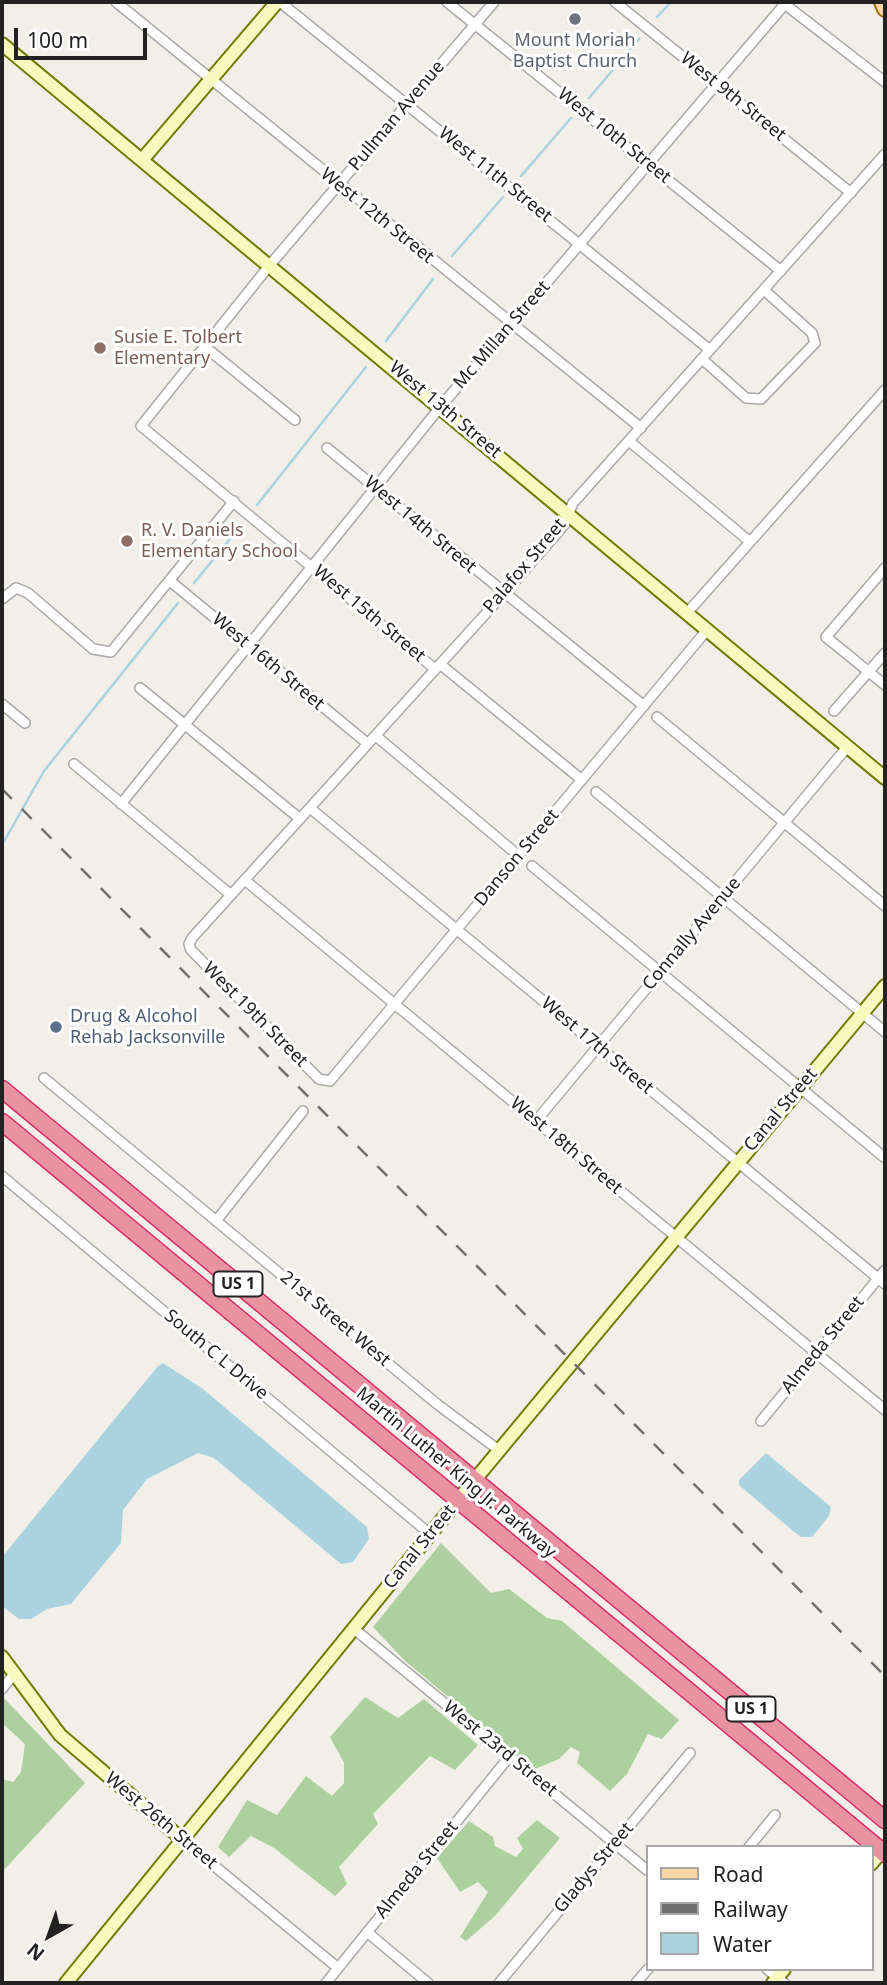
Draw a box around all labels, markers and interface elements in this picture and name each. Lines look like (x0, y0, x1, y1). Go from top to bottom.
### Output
marker: Mount Moriah Baptist Church (567, 11, 583, 27)
scale bar (18, 14, 150, 58)
text: 100 m (27, 26, 88, 54)
place label: Mount Moriah Baptist Church (513, 30, 637, 72)
street label: West 9th Street (676, 48, 790, 146)
street label: Pullman Avenue (345, 56, 449, 176)
street label: West 10th Street (553, 84, 675, 188)
street label: West 11th Street (434, 123, 556, 227)
street label: West 12th Street (316, 164, 438, 268)
street label: Mc Millan Street (449, 277, 555, 393)
place label: Susie E. Tolbert Elementary (114, 327, 242, 370)
marker: Susie E. Tolbert Elementary (92, 340, 108, 356)
street label: West 13th Street (385, 357, 505, 463)
street label: West 14th Street (360, 472, 480, 578)
street label: Palafox Street (479, 514, 571, 618)
place label: R. V. Daniels Elementary School (141, 520, 298, 562)
marker: R. V. Daniels Elementary School (119, 533, 135, 549)
street label: West 15th Street (309, 561, 429, 667)
street label: West 16th Street (208, 609, 328, 715)
street label: Danson Street (470, 805, 564, 911)
street label: Connally Avenue (638, 873, 746, 995)
street label: West 19th Street (198, 958, 312, 1072)
street label: West 17th Street (537, 993, 657, 1099)
place label: Drug & Alcohol Rehab Jacksonville (70, 1006, 225, 1048)
marker: Drug & Alcohol Rehab Jacksonville (48, 1019, 64, 1035)
street label: Canal Street (740, 1064, 822, 1156)
street label: West 18th Street (506, 1093, 626, 1199)
street label: 21st Street West (276, 1267, 394, 1371)
road number: US 1 (214, 1272, 262, 1296)
street label: Almeda Street (777, 1292, 869, 1398)
street label: South C L Drive (160, 1305, 272, 1405)
street label: Martin Luther King Jr. Parkway (352, 1383, 560, 1563)
street label: Canal Street (379, 1500, 461, 1594)
road number: US 1 (726, 1696, 776, 1722)
street label: West 23rd Street (439, 1697, 561, 1801)
street label: West 26th Street (101, 1768, 221, 1874)
street label: Almeda Street (371, 1817, 463, 1923)
street label: Gladys Street (550, 1818, 638, 1918)
legend (646, 1845, 873, 1971)
text: Road (713, 1860, 763, 1888)
text: Railway (713, 1895, 788, 1923)
north arrow (14, 1901, 84, 1971)
text: Water (713, 1930, 772, 1958)
text: N (21, 1937, 50, 1967)

